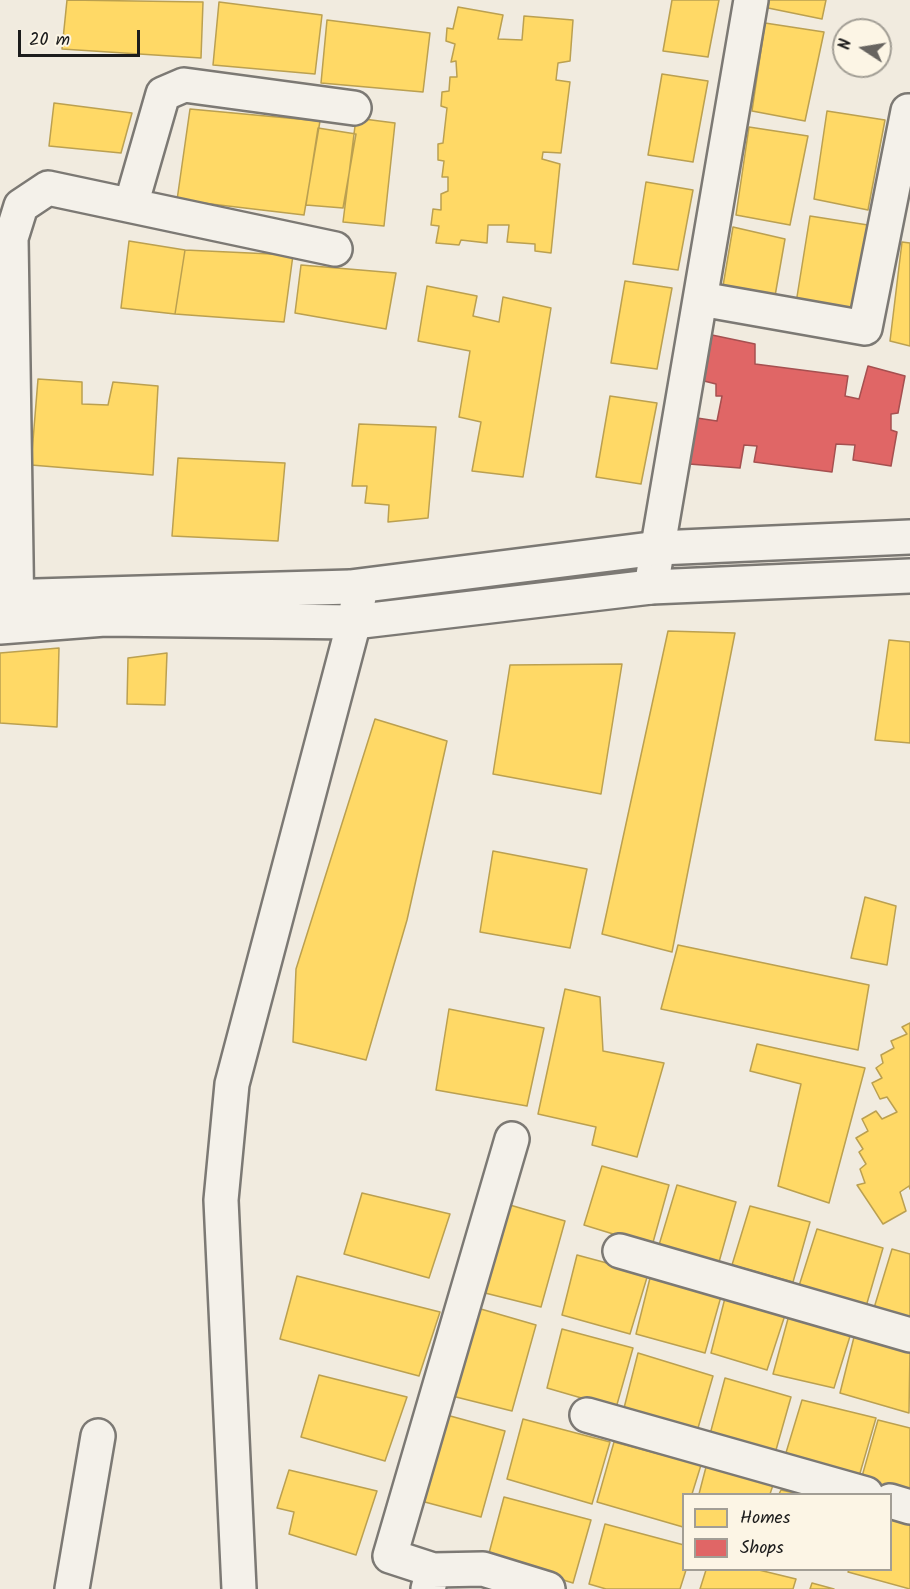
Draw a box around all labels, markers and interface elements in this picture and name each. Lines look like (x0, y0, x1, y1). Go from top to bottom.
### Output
scale bar (21, 18, 142, 56)
north arrow (832, 18, 892, 78)
text: 20 m (29, 26, 70, 55)
text: N (833, 37, 859, 52)
legend (682, 1493, 892, 1571)
text: Homes (740, 1504, 790, 1533)
text: Shops (740, 1534, 784, 1563)

